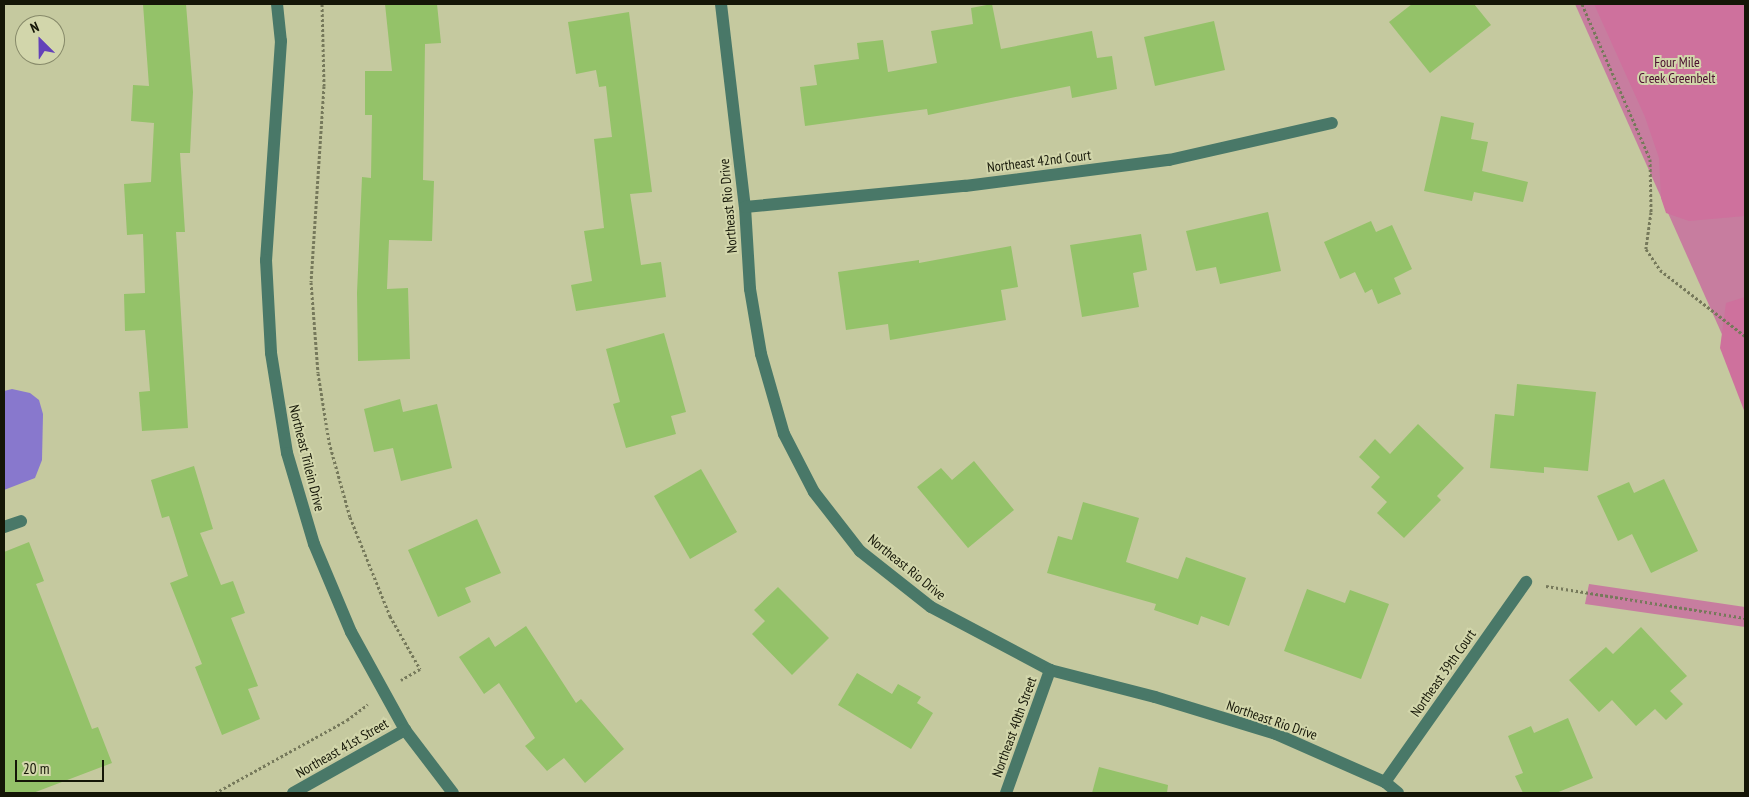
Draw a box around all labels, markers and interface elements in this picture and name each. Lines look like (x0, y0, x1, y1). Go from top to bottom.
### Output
north arrow (15, 15, 65, 65)
text: N (28, 17, 42, 37)
park label: Four Mile Creek Greenbelt (1638, 54, 1716, 86)
street label: Northeast 42nd Court (986, 146, 1092, 176)
street label: Northeast Rio Drive (715, 158, 741, 254)
street label: Northeast Trilein Drive (286, 403, 328, 513)
street label: Northeast Rio Drive (865, 531, 949, 603)
street label: Northeast 39th Court (1407, 626, 1479, 720)
street label: Northeast 40th Street (988, 675, 1040, 779)
street label: Northeast Rio Drive (1224, 697, 1320, 743)
street label: Northeast 41st Street (293, 715, 391, 781)
scale bar (18, 750, 106, 782)
text: 20 m (23, 759, 49, 778)

